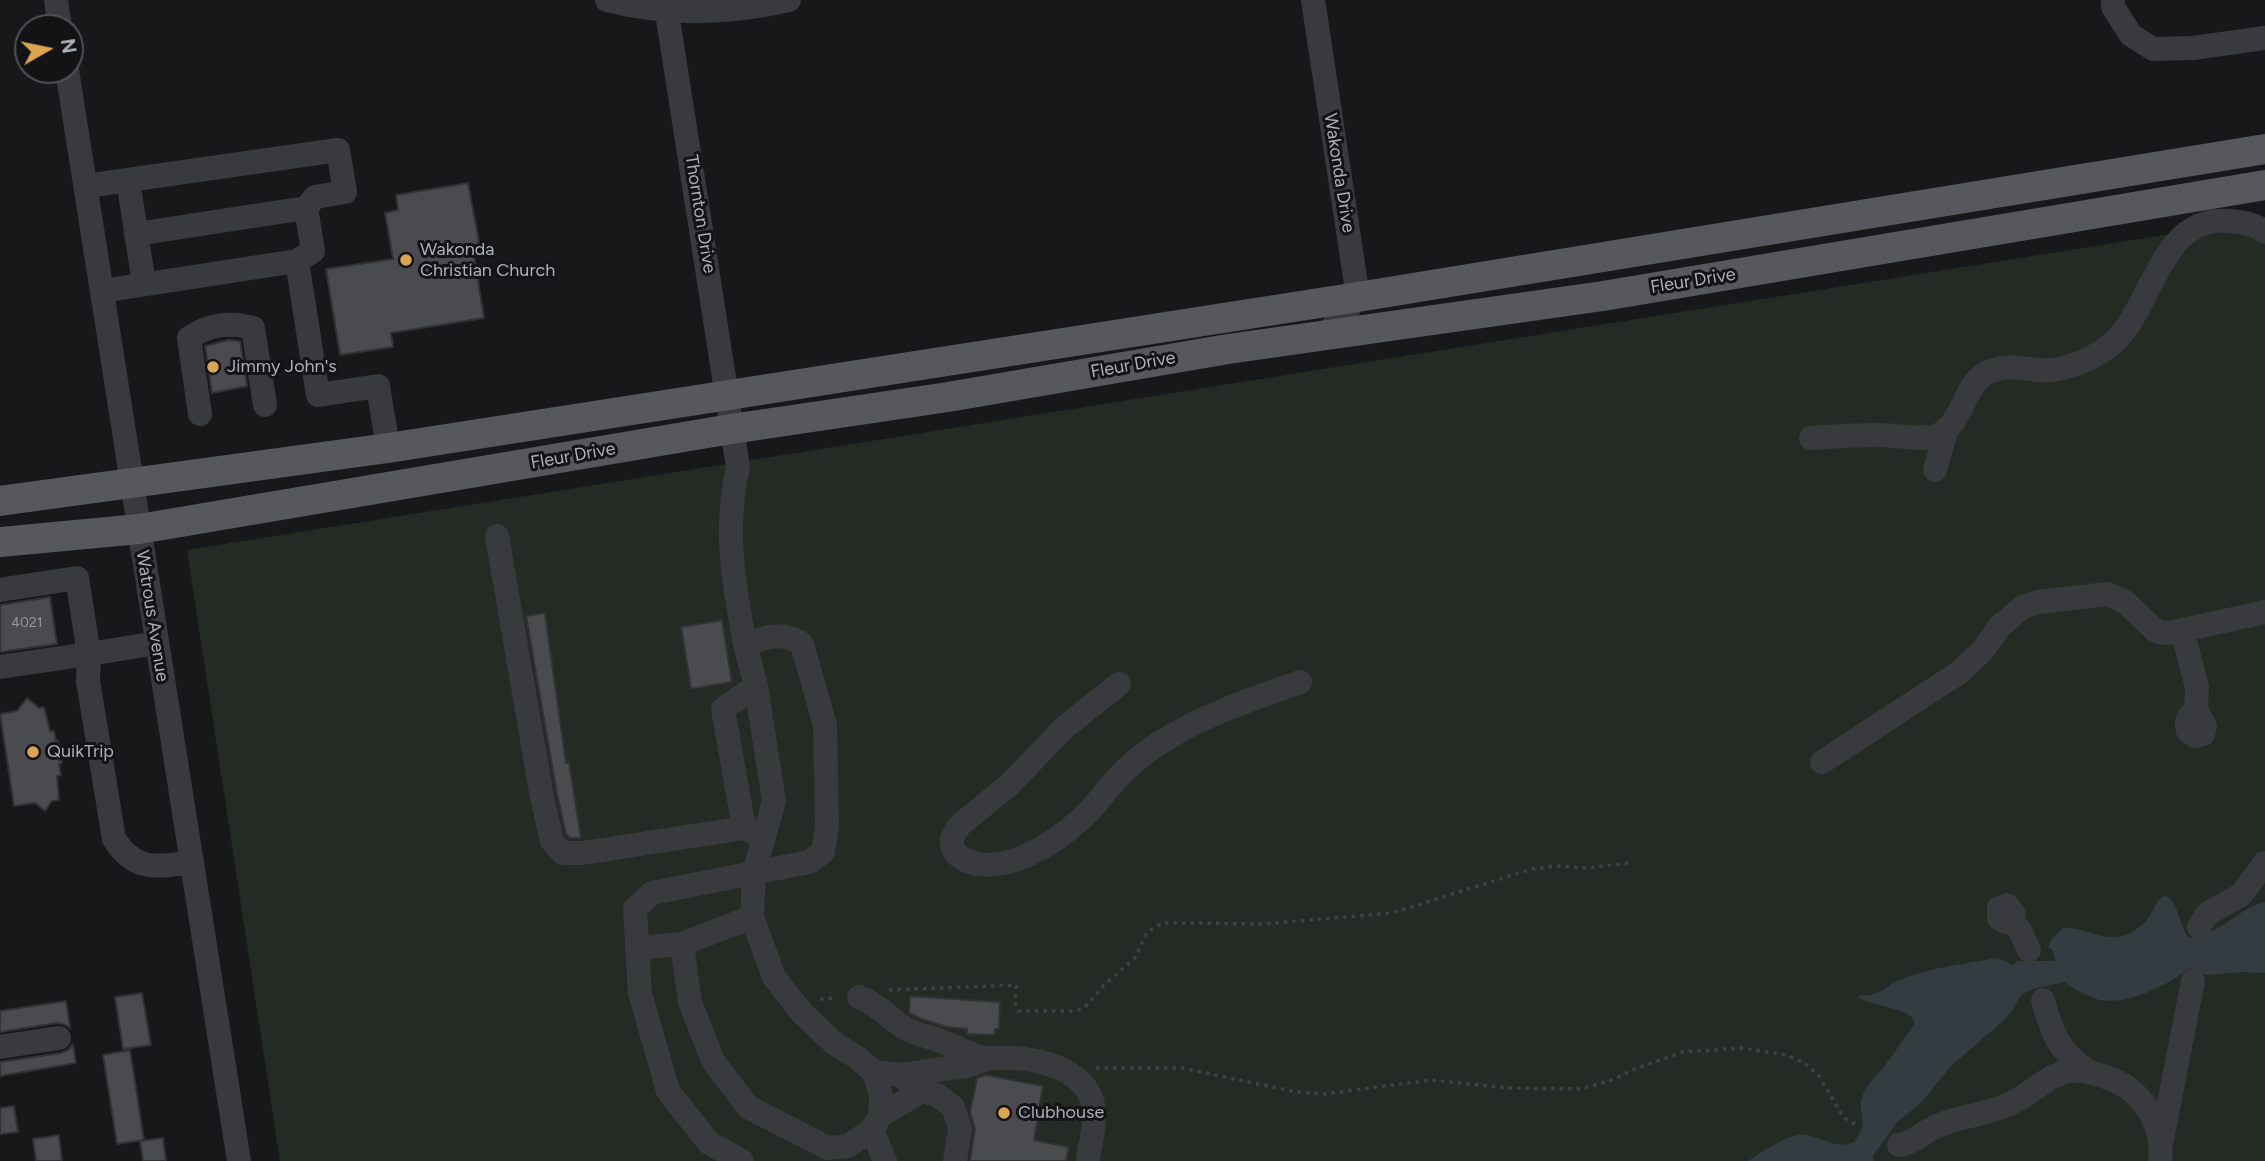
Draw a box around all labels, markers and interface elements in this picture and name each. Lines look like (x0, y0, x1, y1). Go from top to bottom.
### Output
north arrow (14, 14, 84, 84)
text: N (56, 37, 81, 55)
street label: Wakonda Drive (1319, 112, 1359, 234)
street label: Thornton Drive (680, 153, 720, 275)
place label: Wakonda Christian Church (420, 239, 555, 282)
marker: Wakonda Christian Church (398, 252, 414, 268)
street label: Fleur Drive (1649, 264, 1737, 298)
street label: Fleur Drive (1089, 347, 1177, 383)
place label: Jimmy John's (227, 356, 337, 378)
marker: Jimmy John's (205, 359, 221, 375)
street label: Fleur Drive (529, 438, 617, 474)
street label: Watrous Avenue (131, 549, 173, 683)
house number: 4021 (11, 615, 43, 631)
place label: QuikTrip (47, 741, 114, 763)
marker: QuikTrip (25, 744, 41, 760)
place label: Clubhouse (1018, 1102, 1104, 1124)
marker: Clubhouse (996, 1105, 1012, 1121)

